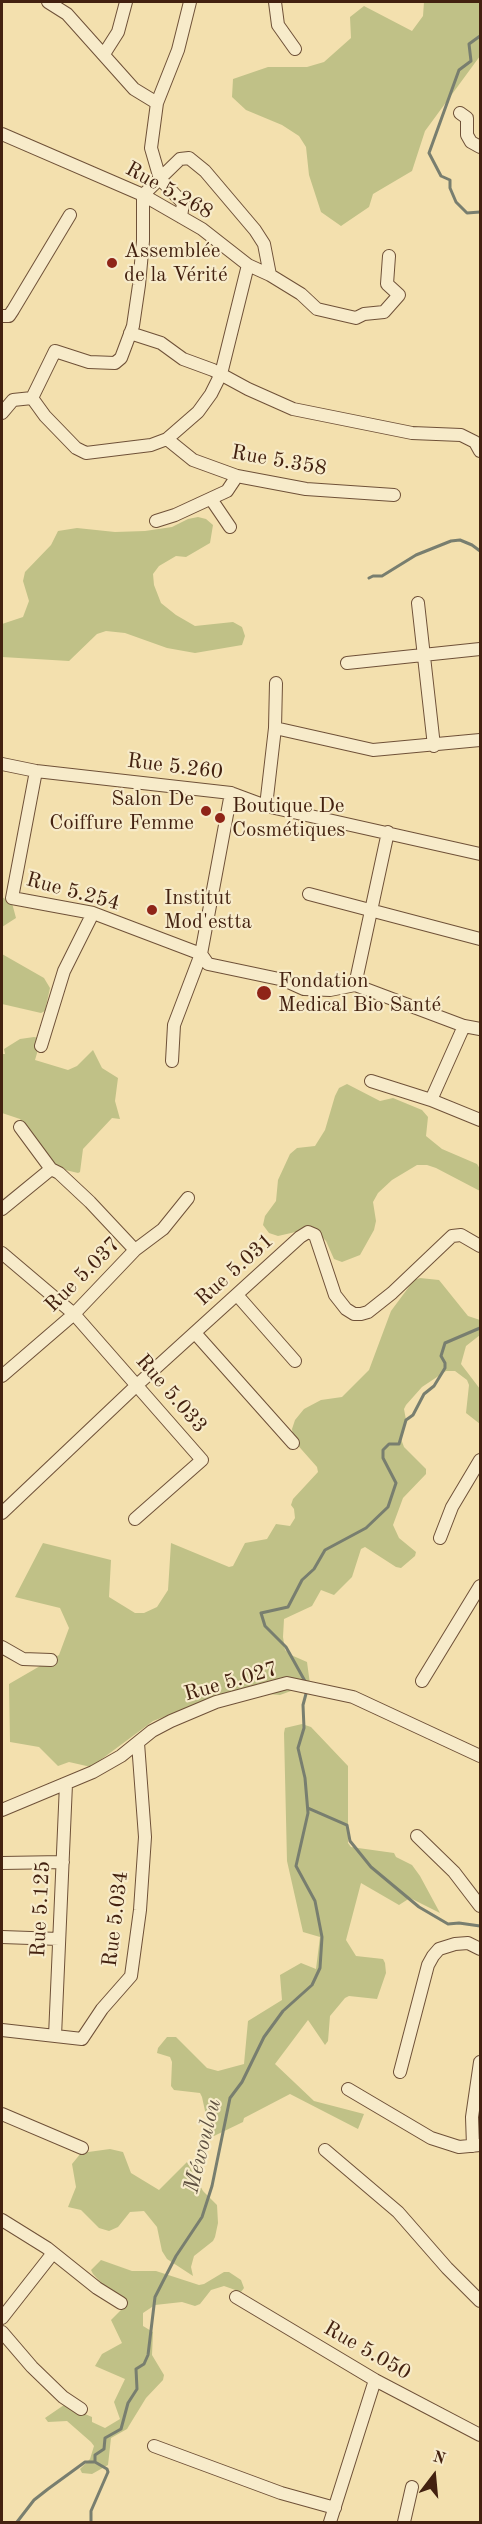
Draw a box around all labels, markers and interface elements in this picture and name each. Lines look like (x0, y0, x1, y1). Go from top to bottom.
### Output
street label: Rue 5.268 (121, 157, 217, 225)
place label: Assemblée de la Vérité (124, 238, 228, 288)
marker: Assemblée de la Vérité (105, 256, 119, 270)
street label: Rue 5.358 (229, 440, 329, 482)
street label: Rue 5.260 (126, 749, 224, 785)
place label: Salon De Coiffure Femme (49, 786, 194, 836)
place label: Boutique De Cosmétiques (232, 793, 345, 843)
marker: Salon De Coiffure Femme (199, 804, 213, 818)
marker: Boutique De Cosmétiques (213, 811, 227, 825)
street label: Rue 5.254 (23, 867, 123, 917)
place label: Institut Mod'estta (164, 885, 252, 935)
marker: Institut Mod'estta (145, 903, 159, 917)
place label: Fondation Medical Bio Santé (278, 968, 441, 1018)
marker: Fondation Medical Bio Santé (255, 984, 273, 1002)
street label: Rue 5.031 (191, 1228, 279, 1312)
street label: Rue 5.037 (40, 1232, 126, 1318)
street label: Rue 5.033 (130, 1349, 212, 1439)
street label: Rue 5.027 (181, 1657, 281, 1707)
street label: Rue 5.125 (26, 1860, 56, 1958)
street label: Rue 5.034 (98, 1870, 134, 1968)
water label: Méwoulou (179, 2096, 227, 2196)
street label: Rue 5.050 (319, 2316, 415, 2386)
north arrow (404, 2446, 464, 2506)
text: N (431, 2449, 447, 2468)

